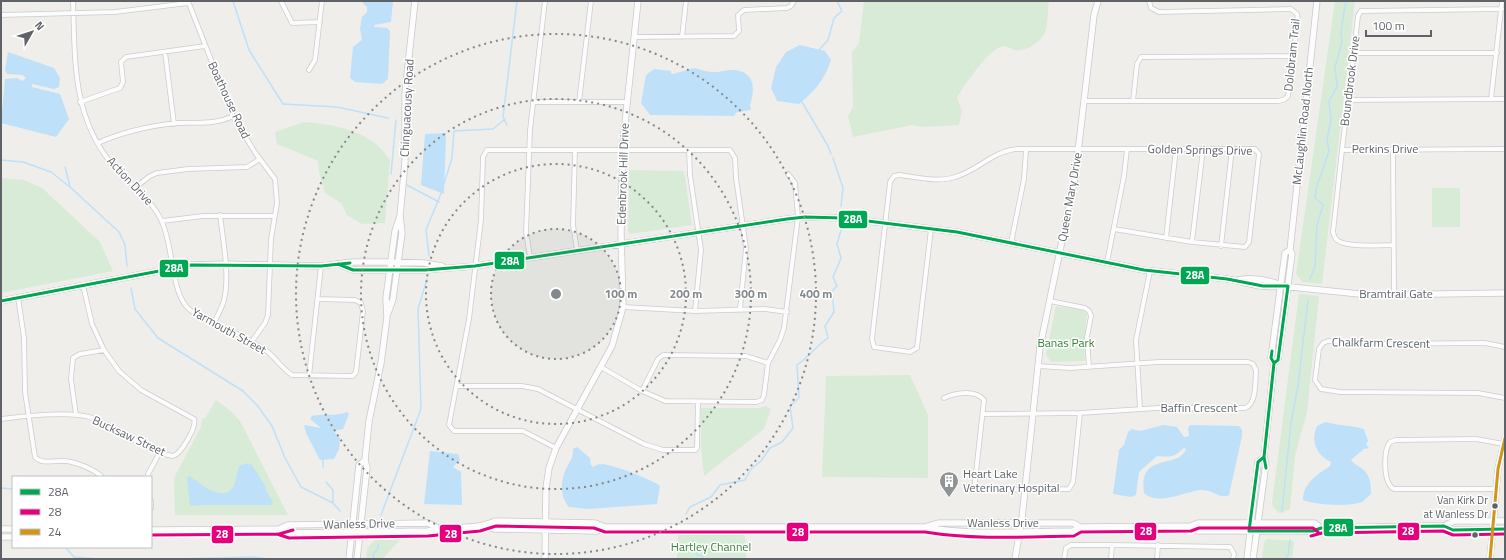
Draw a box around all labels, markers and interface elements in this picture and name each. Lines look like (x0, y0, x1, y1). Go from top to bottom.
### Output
north arrow (12, 12, 52, 52)
scale bar (1366, 12, 1431, 38)
text: 100 m (1372, 16, 1405, 35)
text: N (31, 18, 48, 34)
street label: Dolobram Trail (1278, 18, 1305, 92)
street label: Boundbrook Drive (1335, 35, 1364, 127)
street label: Boathouse Road (203, 58, 256, 142)
street label: Chinguacousy Road (394, 58, 419, 158)
street label: McLaughlin Road North (1287, 66, 1318, 186)
street label: Edenbrook Hill Drive (611, 123, 634, 225)
street label: Golden Springs Drive (1148, 139, 1253, 160)
street label: Perkins Drive (1352, 139, 1418, 158)
street label: Queen Mary Drive (1052, 151, 1087, 243)
street label: Action Drive (103, 152, 158, 209)
line badge: 28A (838, 210, 868, 229)
text: 28A (844, 211, 863, 227)
line badge: 28A (494, 251, 525, 270)
text: 28A (501, 253, 520, 269)
line badge: 28A (159, 259, 189, 278)
text: 28A (165, 260, 184, 276)
line badge: 28A (1180, 266, 1210, 285)
text: 28A (1186, 267, 1205, 283)
text: 100 m (605, 284, 637, 303)
text: 200 m (670, 284, 702, 303)
text: 300 m (735, 284, 767, 303)
text: 400 m (800, 284, 832, 303)
street label: Bramtrail Gate (1359, 284, 1433, 303)
centre of rings (549, 287, 563, 301)
street label: Yarmouth Street (188, 302, 271, 359)
street label: Chalkfarm Crescent (1332, 332, 1431, 353)
park label: Banas Park (1037, 333, 1095, 352)
street label: Baffin Crescent (1160, 398, 1238, 417)
street label: Bucksaw Street (89, 410, 170, 461)
place label: Heart Lake Veterinary Hospital (963, 464, 1060, 497)
building icon: Heart Lake Veterinary Hospital (938, 470, 960, 498)
legend (12, 476, 152, 548)
text: 28A (48, 482, 69, 501)
place label: Van Kirk Dr at Wanless Dr (1424, 492, 1488, 522)
marker: Van Kirk Dr at Wanless Dr (1490, 501, 1500, 511)
text: 28 (48, 502, 62, 521)
street label: Wanless Drive (323, 513, 395, 534)
street label: Wanless Drive (967, 513, 1039, 532)
line badge: 28A (1323, 518, 1354, 537)
text: 28A (1329, 520, 1348, 536)
text: 24 (48, 522, 62, 541)
line badge: 28 (786, 522, 809, 542)
line badge: 28 (1134, 522, 1157, 541)
line badge: 28 (1397, 522, 1420, 541)
text: 28 (1140, 523, 1152, 539)
text: 28 (1402, 523, 1414, 539)
line badge: 28 (439, 524, 462, 543)
text: 28 (792, 524, 804, 540)
line badge: 28 (211, 525, 234, 544)
text: 28 (216, 526, 228, 542)
text: 28 (445, 526, 457, 542)
unlabelled marker (1470, 530, 1480, 540)
park label: Hartley Channel (671, 537, 751, 556)

